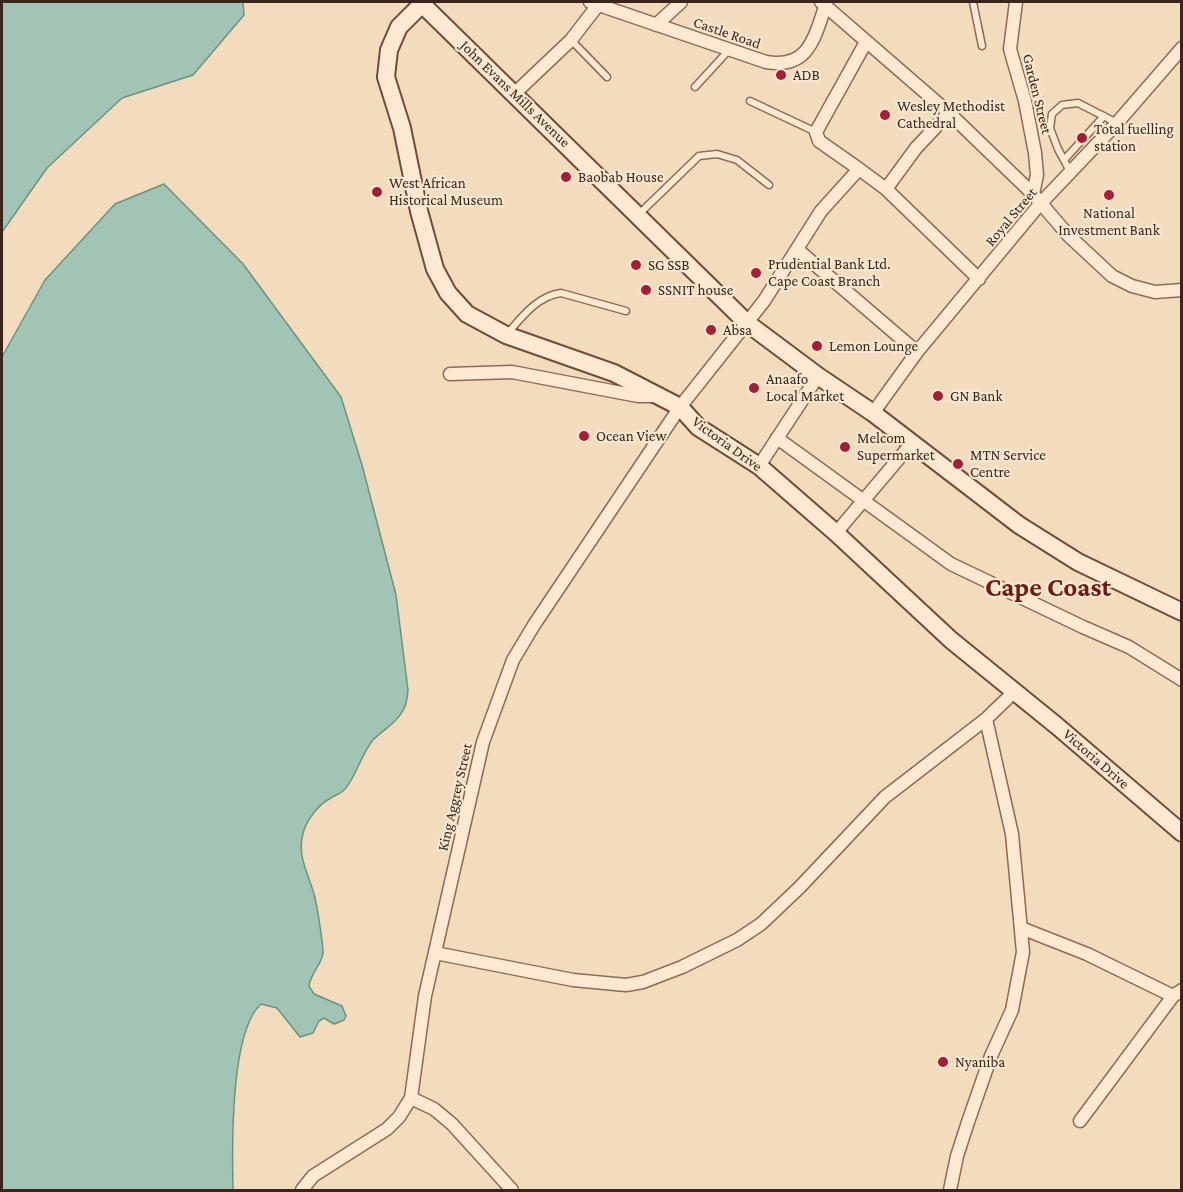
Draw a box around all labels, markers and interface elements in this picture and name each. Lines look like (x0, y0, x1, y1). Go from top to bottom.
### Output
street label: Castle Road (691, 13, 763, 53)
street label: John Evans Mills Avenue (456, 37, 574, 151)
street label: Garden Street (1018, 52, 1056, 136)
place label: ADB (793, 66, 820, 84)
marker: ADB (774, 68, 788, 82)
place label: Wesley Methodist Cathedral (897, 97, 1005, 132)
marker: Wesley Methodist Cathedral (878, 108, 892, 122)
place label: Total fuelling station (1094, 120, 1174, 155)
marker: Total fuelling station (1075, 131, 1089, 145)
place label: Baobab House (578, 168, 663, 186)
marker: Baobab House (559, 170, 573, 184)
place label: West African Historical Museum (389, 174, 503, 209)
street label: Royal Street (981, 184, 1041, 250)
marker: West African Historical Museum (370, 185, 384, 199)
marker: National Investment Bank (1102, 188, 1116, 202)
place label: National Investment Bank (1058, 204, 1160, 239)
place label: Prudential Bank Ltd. Cape Coast Branch (768, 255, 891, 290)
place label: SG SSB (648, 256, 690, 274)
marker: SG SSB (629, 258, 643, 272)
marker: Prudential Bank Ltd. Cape Coast Branch (749, 266, 763, 280)
place label: SSNIT house (658, 281, 733, 299)
marker: SSNIT house (639, 283, 653, 297)
place label: Absa (723, 321, 752, 339)
marker: Absa (704, 323, 718, 337)
place label: Lemon Lounge (829, 337, 918, 355)
marker: Lemon Lounge (810, 339, 824, 353)
place label: Anaafo Local Market (766, 370, 844, 405)
marker: Anaafo Local Market (747, 381, 761, 395)
place label: GN Bank (950, 387, 1003, 405)
marker: GN Bank (931, 389, 945, 403)
street label: Victoria Drive (688, 412, 766, 476)
place label: Ocean View (596, 427, 666, 445)
marker: Ocean View (577, 429, 591, 443)
place label: Melcom Supermarket (857, 429, 935, 464)
marker: Melcom Supermarket (838, 440, 852, 454)
place label: MTN Service Centre (970, 446, 1046, 481)
marker: MTN Service Centre (951, 457, 965, 471)
district label: Cape Coast (985, 572, 1111, 604)
street label: Victoria Drive (1059, 725, 1133, 793)
street label: King Aggrey Street (434, 741, 476, 853)
place label: Nyaniba (955, 1053, 1005, 1071)
marker: Nyaniba (936, 1055, 950, 1069)

